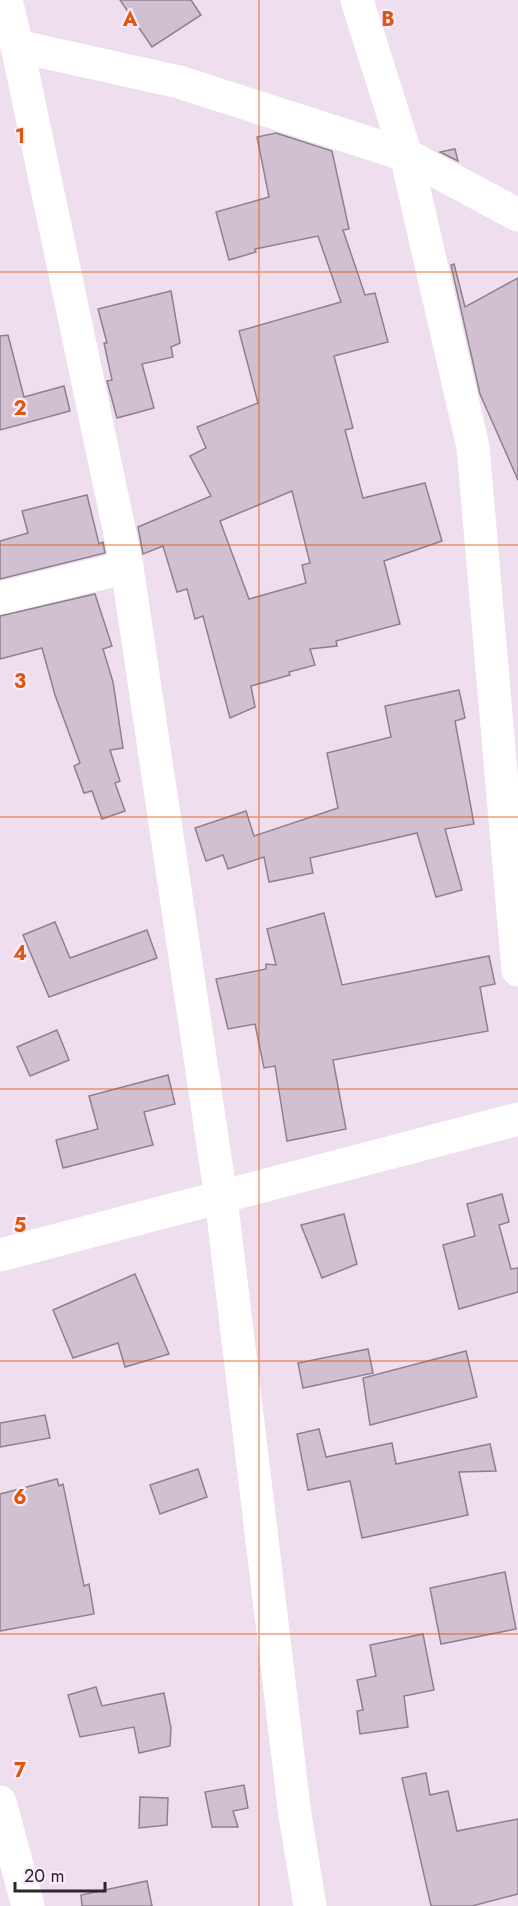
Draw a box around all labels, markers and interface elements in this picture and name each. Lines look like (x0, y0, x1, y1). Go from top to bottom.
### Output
text: A (122, 5, 138, 34)
text: B (381, 5, 395, 34)
text: 1 (15, 122, 25, 151)
text: 2 (13, 394, 27, 423)
text: 3 (14, 667, 26, 696)
text: 4 (13, 939, 27, 968)
text: 5 (14, 1211, 27, 1240)
text: 6 (13, 1483, 27, 1512)
text: 7 (14, 1756, 27, 1785)
scale bar (15, 1855, 105, 1893)
text: 20 m (24, 1863, 64, 1889)

